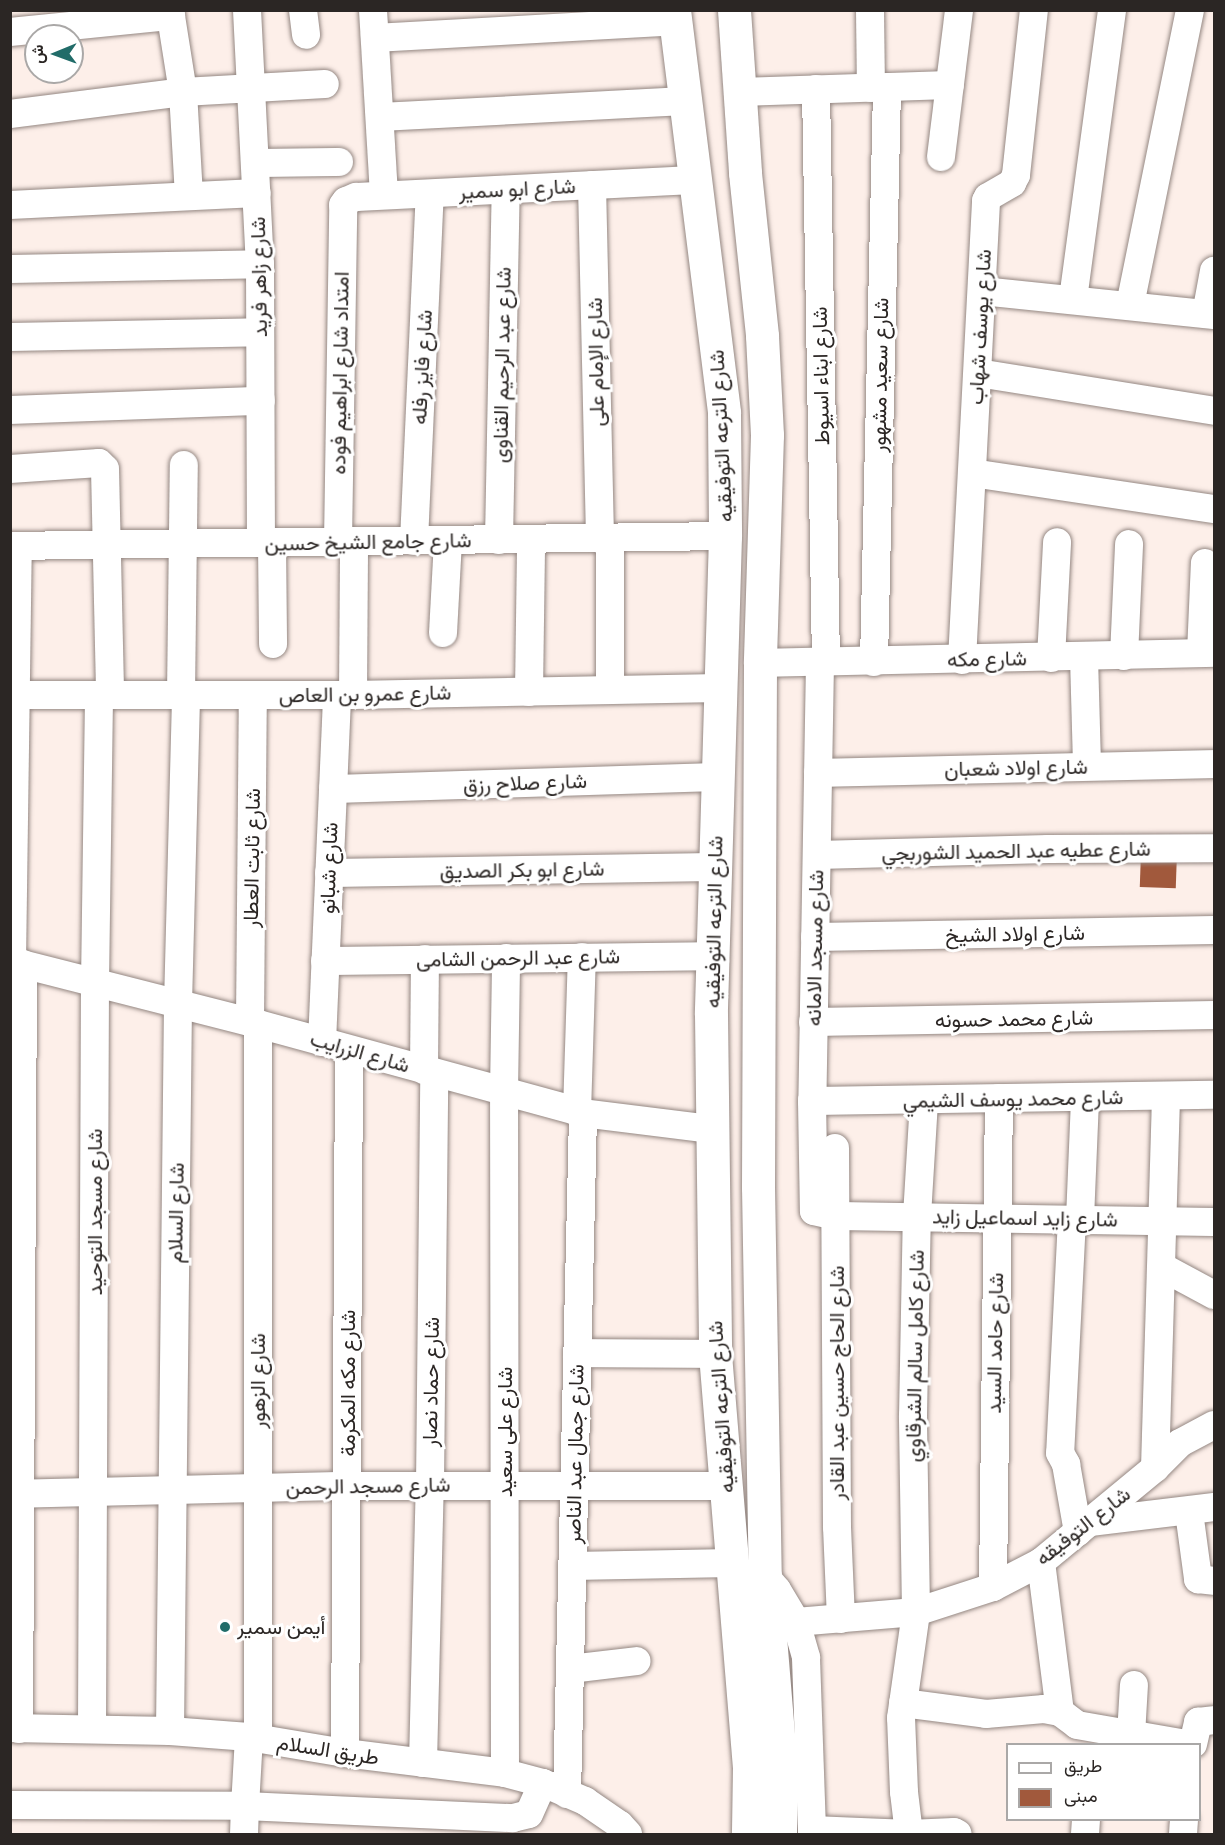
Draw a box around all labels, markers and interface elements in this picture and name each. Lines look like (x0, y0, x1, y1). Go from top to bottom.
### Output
north arrow (24, 24, 84, 84)
text: ش (28, 45, 47, 64)
street label: شارع ابو سمير (458, 173, 576, 205)
street label: شارع زاهر فريد (245, 217, 273, 337)
street label: شارع يوسف شهاب (963, 249, 997, 405)
street label: شارع عبد الرحيم القناوى (488, 267, 516, 463)
street label: امتداد شارع ابراهيم فوده (326, 271, 354, 475)
street label: شارع الإمام على (582, 297, 610, 427)
street label: شارع سعيد مشهور (866, 297, 894, 453)
street label: شارع ابناء اسيوط (807, 306, 835, 446)
street label: شارع فايز رفله (406, 309, 438, 425)
street label: شارع الترعه التوفيقيه (704, 349, 738, 523)
street label: شارع جامع الشيخ حسين (264, 528, 472, 556)
street label: شارع مكه (947, 646, 1027, 672)
street label: شارع عمرو بن العاص (278, 680, 452, 708)
street label: شارع اولاد شعبان (944, 754, 1088, 782)
street label: شارع صلاح رزق (463, 768, 587, 798)
street label: شارع ثابت العطار (238, 788, 266, 928)
street label: شارع شبانو (315, 822, 343, 914)
street label: شارع الترعه التوفيقيه (700, 836, 728, 1008)
street label: شارع عطيه عبد الحميد الشوربجي (881, 836, 1151, 866)
street label: شارع ابو بكر الصديق (439, 856, 605, 884)
street label: شارع مسجد الامانه (801, 870, 829, 1026)
street label: شارع اولاد الشيخ (945, 920, 1085, 948)
street label: شارع عبد الرحمن الشامى (416, 944, 620, 972)
street label: شارع محمد حسونه (935, 1005, 1093, 1033)
street label: شارع الزرايب (307, 1026, 413, 1078)
street label: شارع محمد يوسف الشيمي (903, 1084, 1123, 1114)
street label: شارع مسجد التوحيد (82, 1129, 108, 1295)
street label: شارع السلام (163, 1162, 189, 1264)
street label: شارع زايد اسماعيل زايد (932, 1204, 1118, 1232)
street label: شارع كامل سالم الشرقاوي (901, 1249, 929, 1463)
street label: شارع الحاج حسين عبد القادر (824, 1266, 850, 1500)
street label: شارع حامد السيد (981, 1272, 1009, 1414)
street label: شارع مكه المكرمة (335, 1310, 361, 1456)
street label: شارع حماد نصار (417, 1317, 445, 1447)
street label: شارع الترعه التوفيقيه (702, 1320, 740, 1494)
street label: شارع الزهور (245, 1333, 271, 1429)
street label: شارع جمال عبد الناصر (561, 1364, 589, 1544)
street label: شارع على سعيد (492, 1367, 518, 1497)
street label: شارع مسجد الرحمن (285, 1472, 451, 1500)
street label: شارع التوفيقه (1031, 1481, 1135, 1571)
place label: أيمن سمير (237, 1614, 325, 1640)
marker: أيمن سمير (218, 1620, 232, 1634)
street label: طريق السلام (275, 1729, 381, 1771)
legend (1006, 1743, 1201, 1821)
text: طريق (1064, 1755, 1102, 1777)
text: مبنى (1064, 1785, 1098, 1807)

